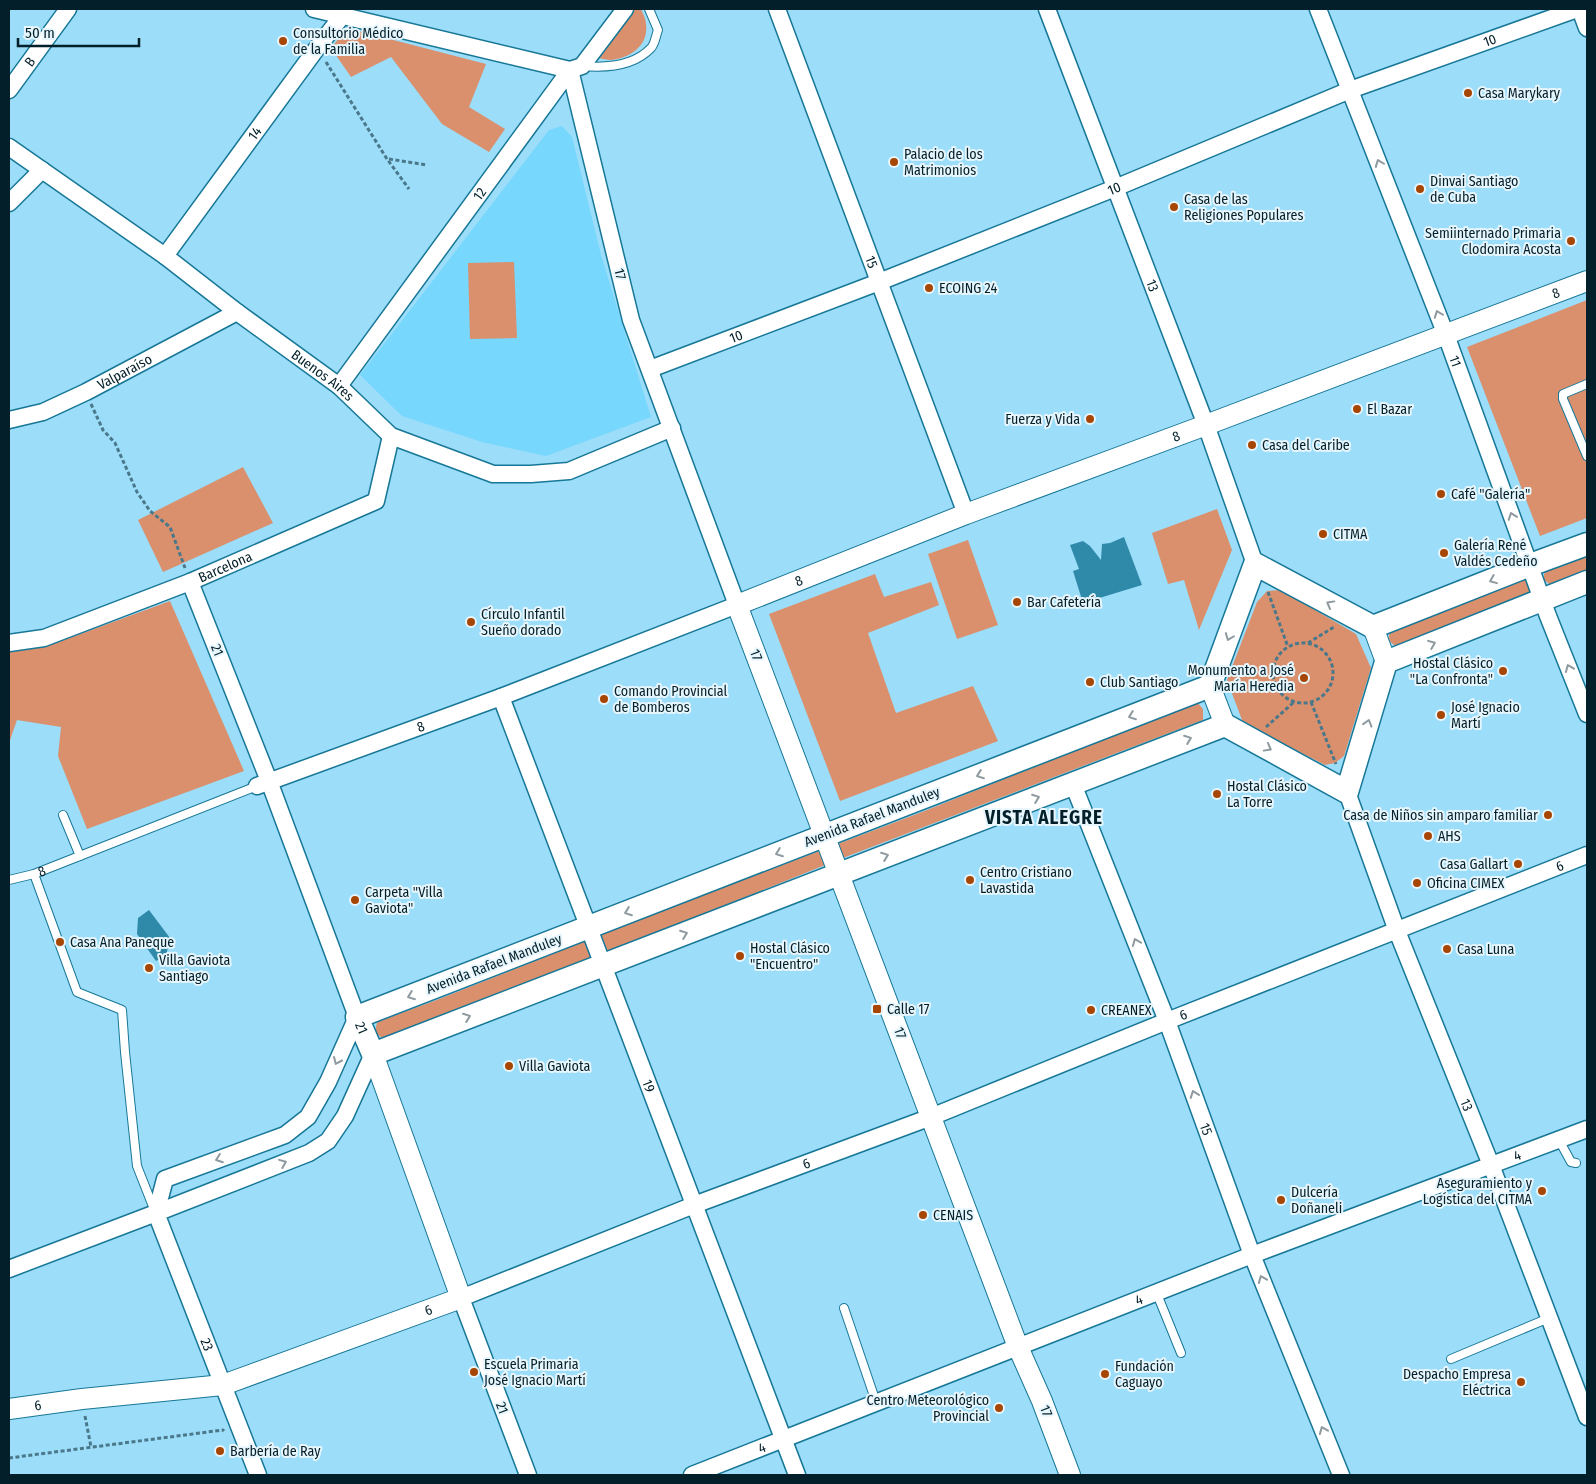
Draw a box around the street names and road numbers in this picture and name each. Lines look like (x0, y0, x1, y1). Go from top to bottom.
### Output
street label: 10 (1481, 30, 1499, 50)
street label: B (20, 53, 39, 70)
street label: 14 (244, 123, 265, 143)
street label: 10 (1105, 178, 1123, 199)
street label: 12 (469, 184, 490, 204)
street label: 15 (862, 253, 882, 270)
street label: 17 (610, 267, 630, 282)
street label: 13 (1143, 277, 1163, 294)
street label: 8 (1550, 284, 1562, 302)
street label: 10 (727, 326, 745, 347)
street label: Buenos Aires (288, 346, 358, 404)
street label: Valparaíso (94, 350, 155, 393)
street label: 11 (1446, 353, 1465, 369)
street label: 8 (1170, 427, 1182, 445)
street label: Barcelona (196, 547, 255, 586)
street label: 8 (792, 571, 805, 590)
street label: 21 (207, 642, 227, 658)
street label: 17 (746, 647, 766, 664)
street label: 8 (414, 717, 427, 736)
street label: Avenida Rafael Manduley (802, 783, 943, 851)
street label: 6 (1553, 857, 1566, 875)
street label: 8 (35, 862, 48, 880)
street label: Avenida Rafael Manduley (424, 930, 565, 998)
street label: 6 (1177, 1005, 1189, 1024)
street label: 21 (352, 1019, 372, 1036)
street label: 17 (890, 1025, 910, 1041)
street label: 19 (639, 1077, 659, 1095)
street label: 13 (1457, 1096, 1477, 1113)
street label: 15 (1196, 1121, 1216, 1138)
street label: 4 (1511, 1146, 1524, 1164)
street label: 6 (800, 1154, 813, 1172)
street label: 4 (1132, 1290, 1145, 1309)
street label: 6 (422, 1301, 435, 1319)
street label: 23 (197, 1335, 217, 1353)
street label: 6 (33, 1396, 42, 1414)
street label: 21 (492, 1400, 512, 1416)
street label: 17 (1036, 1403, 1056, 1420)
street label: 4 (756, 1438, 768, 1457)

